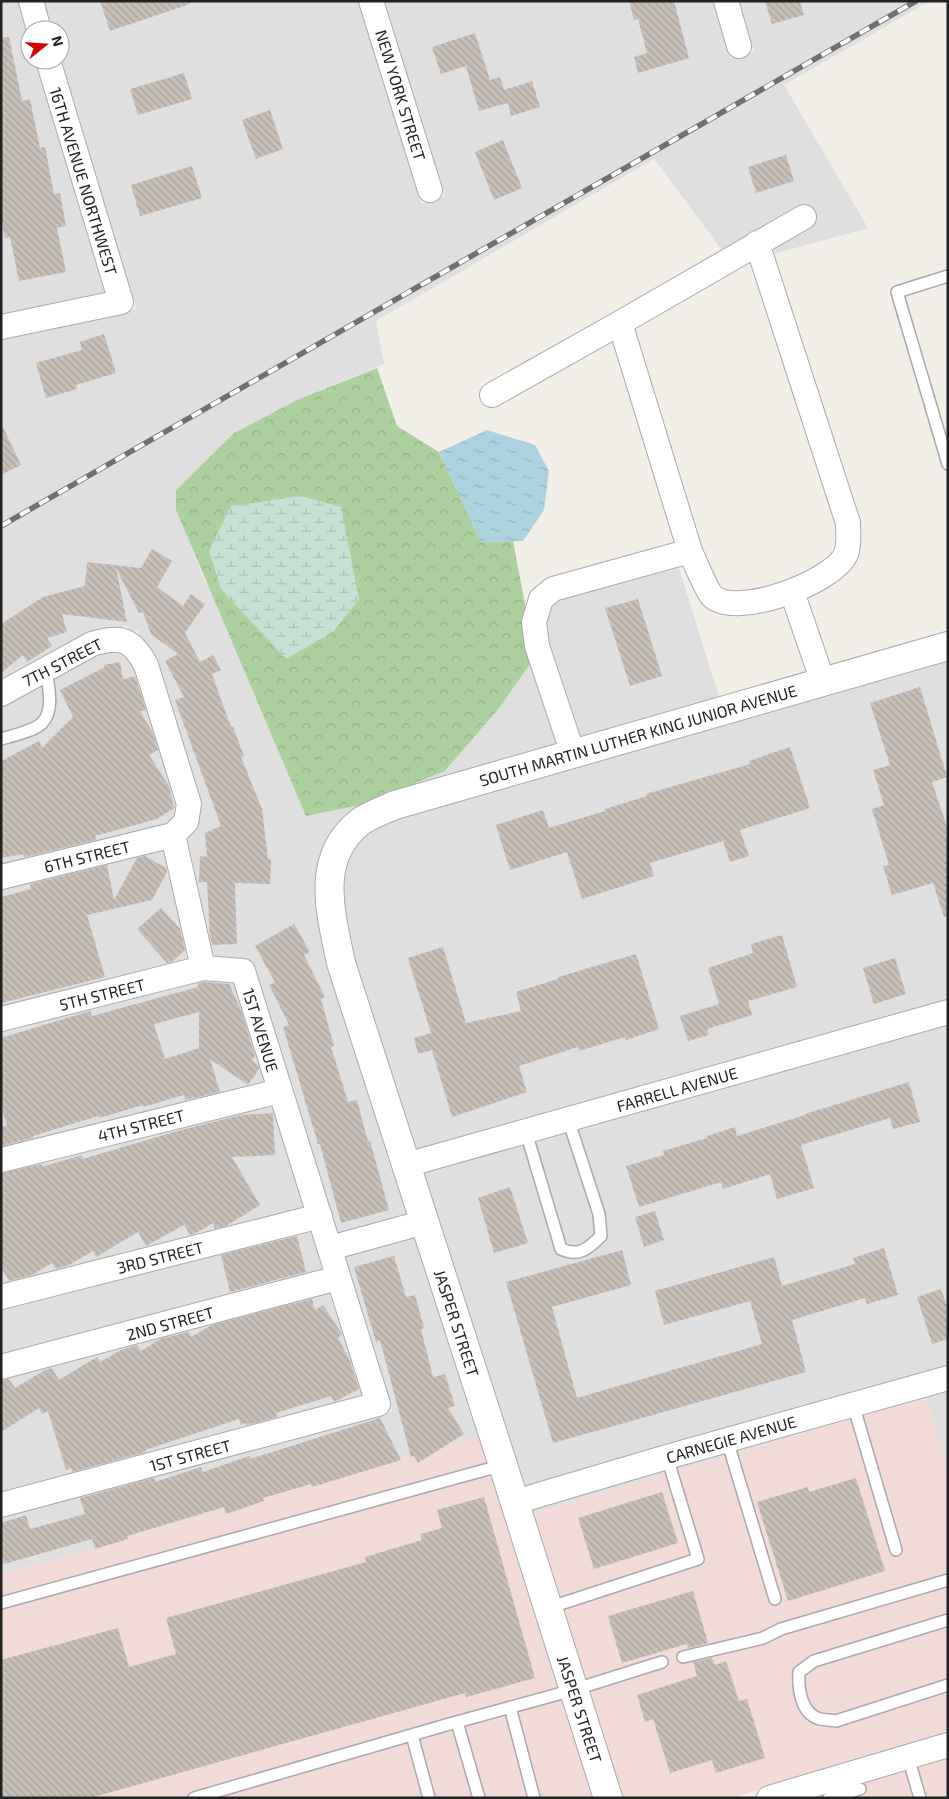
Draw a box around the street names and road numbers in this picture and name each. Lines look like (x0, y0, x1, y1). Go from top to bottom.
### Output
street label: NEW YORK STREET (372, 27, 430, 163)
street label: 16TH AVENUE NORTHWEST (46, 85, 122, 277)
street label: 7TH STREET (19, 634, 105, 690)
street label: SOUTH MARTIN LUTHER KING JUNIOR AVENUE (477, 680, 799, 790)
street label: 6TH STREET (42, 836, 132, 876)
street label: 5TH STREET (57, 974, 147, 1014)
street label: 1ST AVENUE (239, 986, 283, 1074)
street label: FARRELL AVENUE (614, 1063, 740, 1115)
street label: 4TH STREET (96, 1105, 186, 1145)
street label: 3RD STREET (115, 1237, 205, 1277)
street label: JASPER STREET (431, 1267, 483, 1379)
street label: 2ND STREET (124, 1302, 216, 1344)
street label: CARNEGIE AVENUE (664, 1411, 798, 1467)
street label: 1ST STREET (147, 1435, 233, 1475)
street label: JASPER STREET (554, 1653, 606, 1765)

